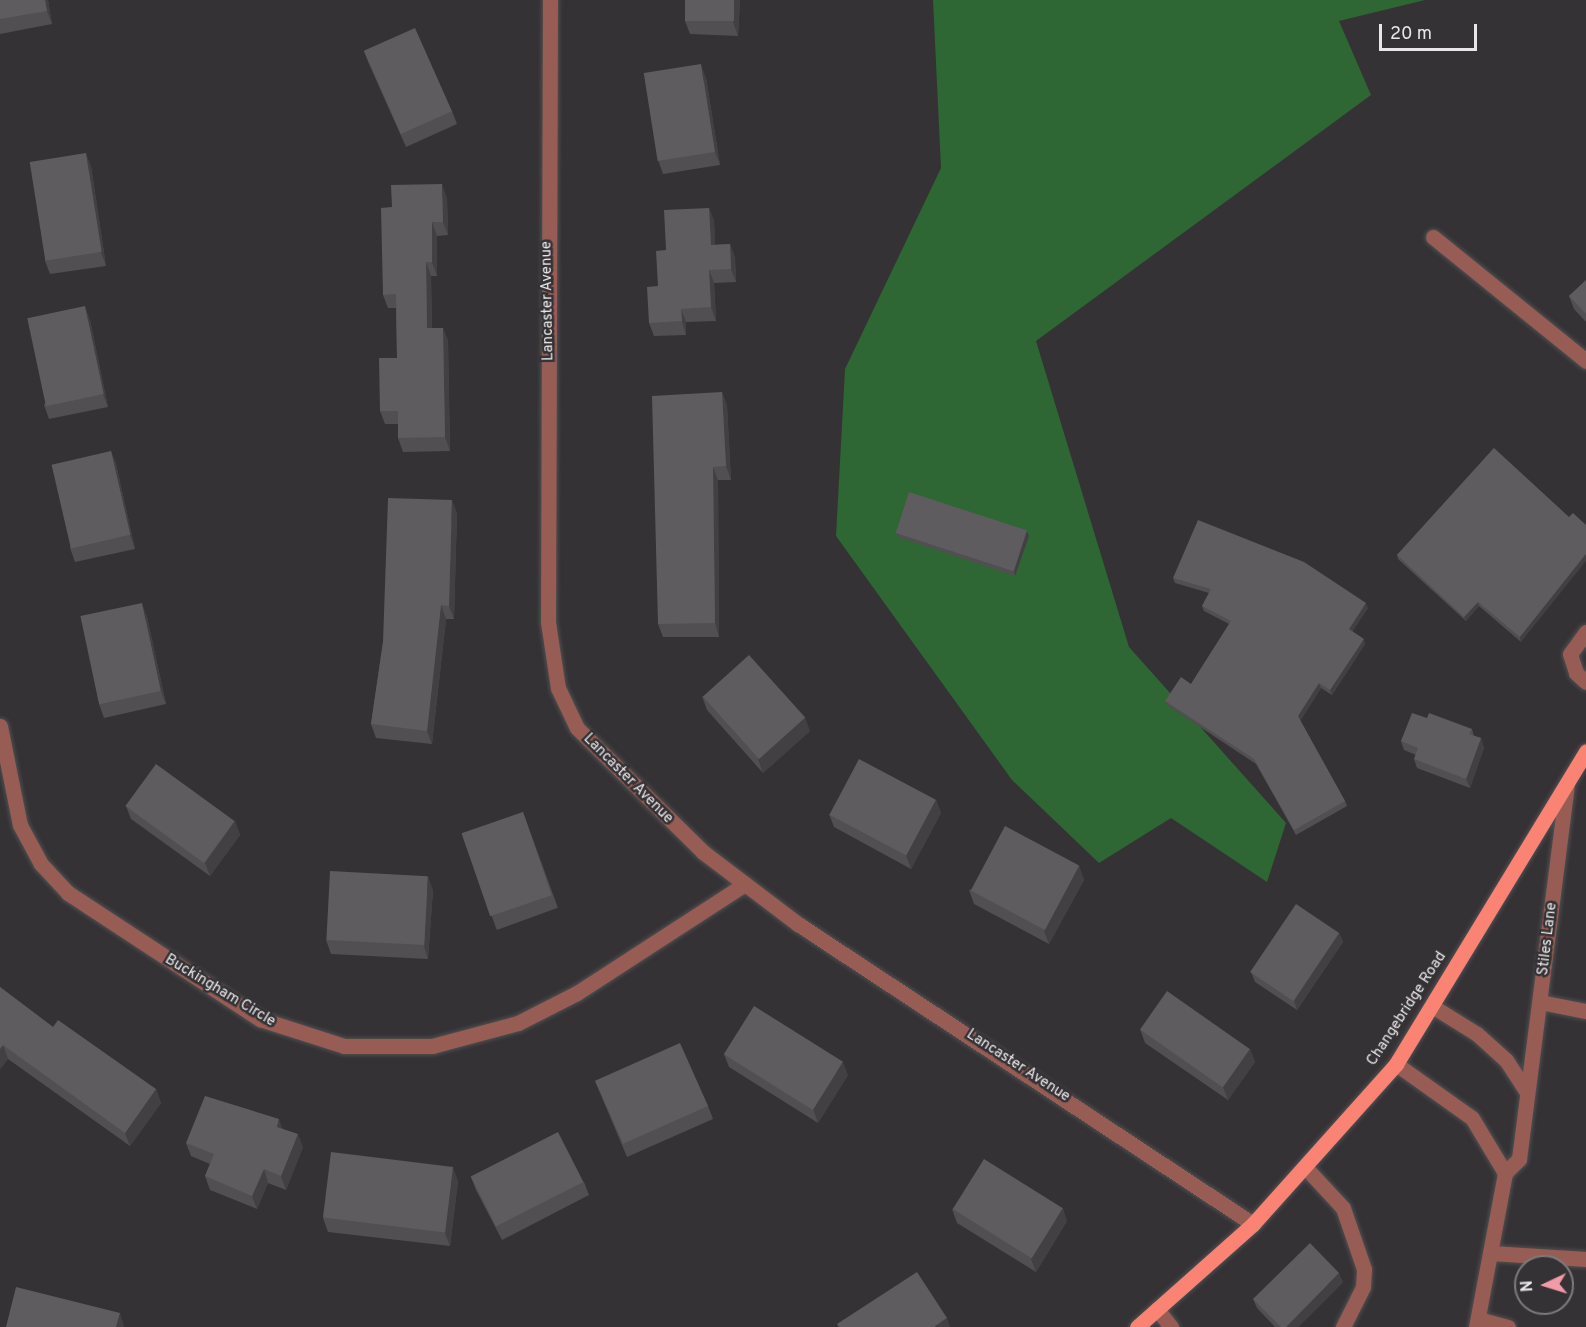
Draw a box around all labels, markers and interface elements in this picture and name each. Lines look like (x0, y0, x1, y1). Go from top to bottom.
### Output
scale bar (1382, 12, 1480, 50)
text: 20 m (1390, 23, 1432, 46)
street label: Lancaster Avenue (538, 241, 558, 361)
street label: Lancaster Avenue (579, 730, 677, 828)
street label: Stiles Lane (1535, 901, 1561, 977)
street label: Changebridge Road (1363, 949, 1451, 1069)
street label: Buckingham Circle (161, 951, 279, 1031)
street label: Lancaster Avenue (963, 1026, 1073, 1106)
north arrow (1514, 1255, 1574, 1315)
text: N (1518, 1280, 1538, 1293)

